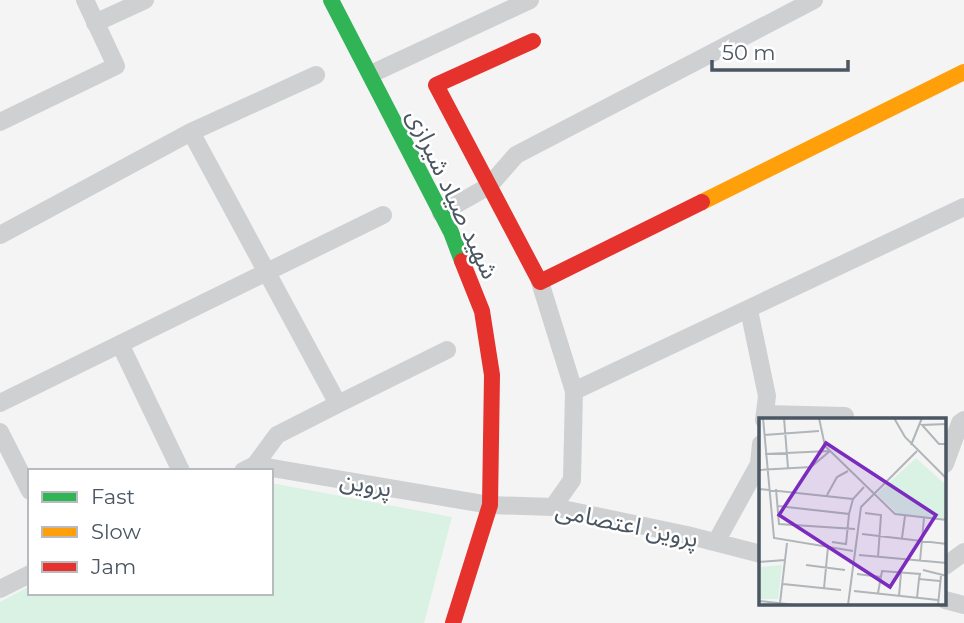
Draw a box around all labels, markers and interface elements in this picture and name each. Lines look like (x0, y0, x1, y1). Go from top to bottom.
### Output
scale bar (712, 28, 848, 72)
text: 50 m (722, 40, 776, 65)
street label: شهید صیاد شیرازی (401, 105, 505, 283)
inset map (759, 418, 946, 606)
street label: پروین (338, 465, 394, 504)
legend (28, 469, 273, 595)
text: Fast (91, 484, 135, 509)
street label: پروین اعتصامی (553, 495, 701, 554)
text: Slow (91, 519, 141, 544)
text: Jam (90, 554, 136, 579)

